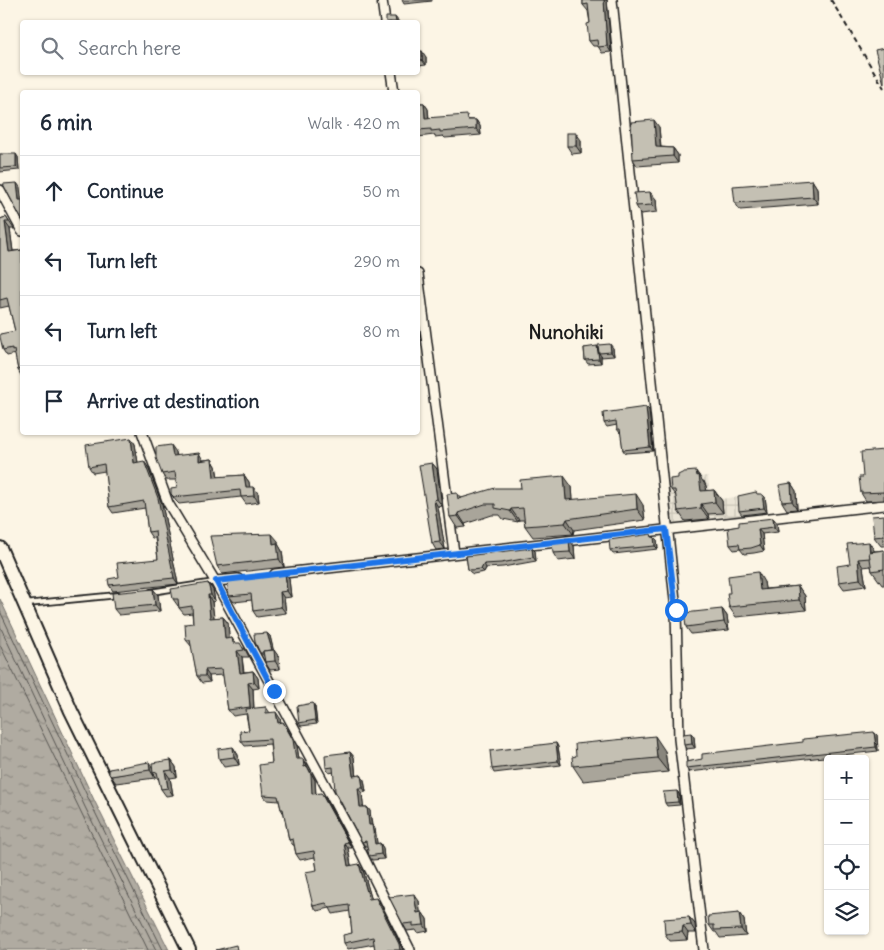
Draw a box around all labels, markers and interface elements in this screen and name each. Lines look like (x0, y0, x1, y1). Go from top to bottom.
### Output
search box (20, 20, 420, 75)
icon: search (38, 34, 66, 62)
text: Search here (78, 36, 181, 60)
text: 6 min (40, 109, 92, 136)
text: Walk · 420 m (308, 113, 400, 133)
icon: ahead (40, 177, 68, 205)
text: Continue (87, 179, 164, 203)
text: 50 m (362, 181, 400, 201)
icon: left (40, 247, 68, 275)
text: Turn left (87, 249, 157, 273)
text: 290 m (354, 251, 400, 271)
icon: left (40, 317, 68, 345)
text: Turn left (87, 319, 157, 343)
district label: Nunohiki (529, 320, 603, 344)
text: 80 m (362, 321, 400, 341)
icon: arrive (40, 387, 68, 415)
text: Arrive at destination (87, 389, 260, 413)
route start (665, 599, 688, 622)
route end (263, 680, 286, 703)
map controls (824, 755, 869, 935)
button: + (824, 755, 869, 800)
button: − (824, 800, 869, 845)
button: locate (824, 845, 869, 890)
button: layers (824, 890, 869, 935)

